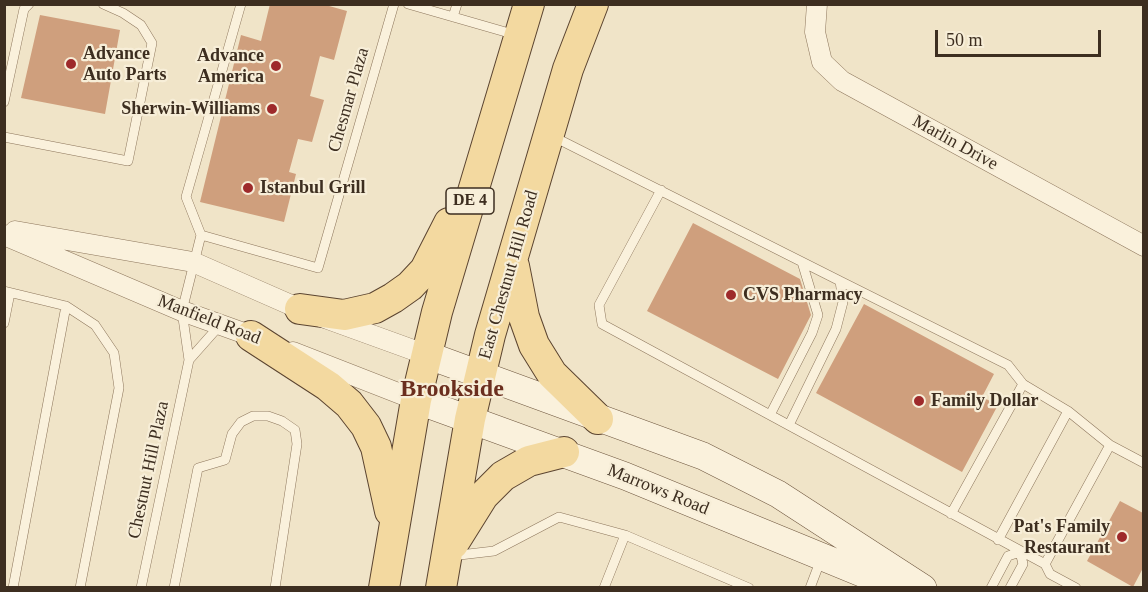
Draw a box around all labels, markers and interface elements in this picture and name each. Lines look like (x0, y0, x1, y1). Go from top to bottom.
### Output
scale bar (938, 18, 1104, 56)
text: 50 m (946, 30, 983, 50)
place label: Advance Auto Parts (83, 43, 166, 86)
place label: Advance America (197, 45, 264, 88)
street label: Chesmar Plaza (324, 45, 374, 155)
marker: Advance Auto Parts (64, 57, 78, 71)
marker: Advance America (269, 59, 283, 73)
place label: Sherwin-Williams (121, 98, 260, 120)
marker: Sherwin-Williams (265, 102, 279, 116)
street label: Marlin Drive (908, 111, 1002, 175)
place label: Istanbul Grill (260, 177, 366, 199)
marker: Istanbul Grill (241, 181, 255, 195)
road number: DE 4 (446, 188, 494, 214)
street label: East Chestnut Hill Road (475, 188, 543, 362)
place label: CVS Pharmacy (743, 284, 862, 306)
marker: CVS Pharmacy (724, 288, 738, 302)
street label: Manfield Road (154, 290, 264, 350)
district label: Brookside (400, 376, 504, 404)
place label: Family Dollar (931, 390, 1038, 412)
marker: Family Dollar (912, 394, 926, 408)
street label: Chestnut Hill Plaza (124, 399, 174, 541)
street label: Marrows Road (604, 460, 712, 520)
place label: Pat's Family Restaurant (1014, 516, 1110, 558)
marker: Pat's Family Restaurant (1115, 530, 1129, 544)

